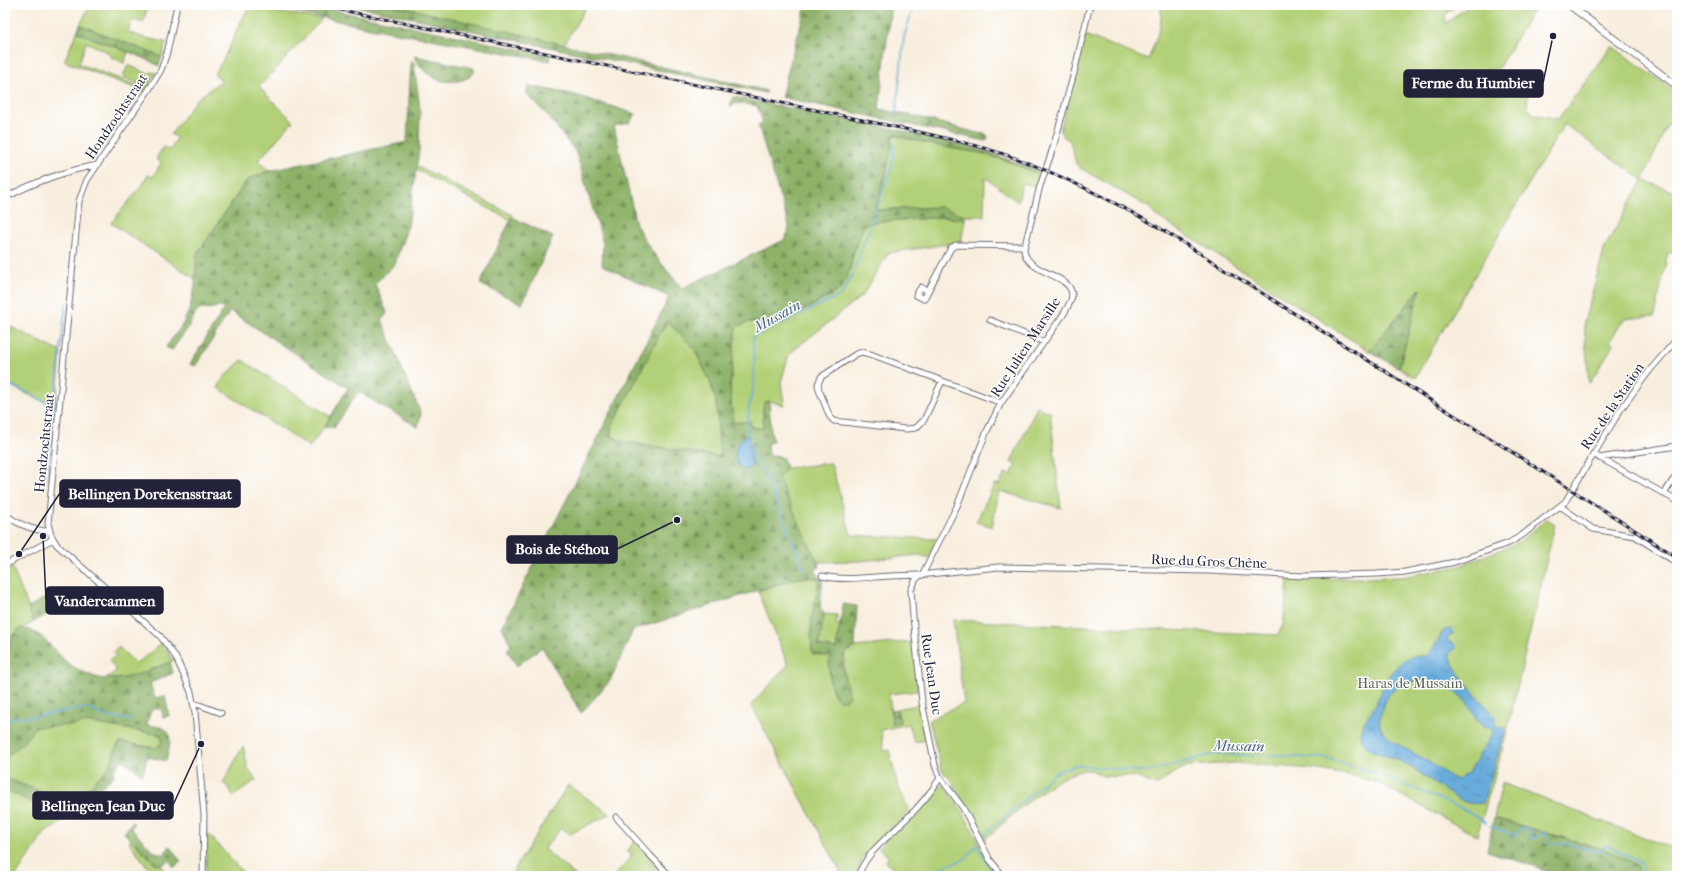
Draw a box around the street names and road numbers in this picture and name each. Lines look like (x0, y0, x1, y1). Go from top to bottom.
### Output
street label: Hondzochtstraat (81, 70, 151, 162)
street label: Rue Julien Marsille (987, 294, 1064, 400)
street label: Rue de la Station (1577, 359, 1648, 453)
street label: Hondzochtstraat (31, 393, 58, 494)
street label: Rue du Gros Chêne (1151, 551, 1268, 572)
street label: Rue Jean Duc (917, 632, 946, 716)

